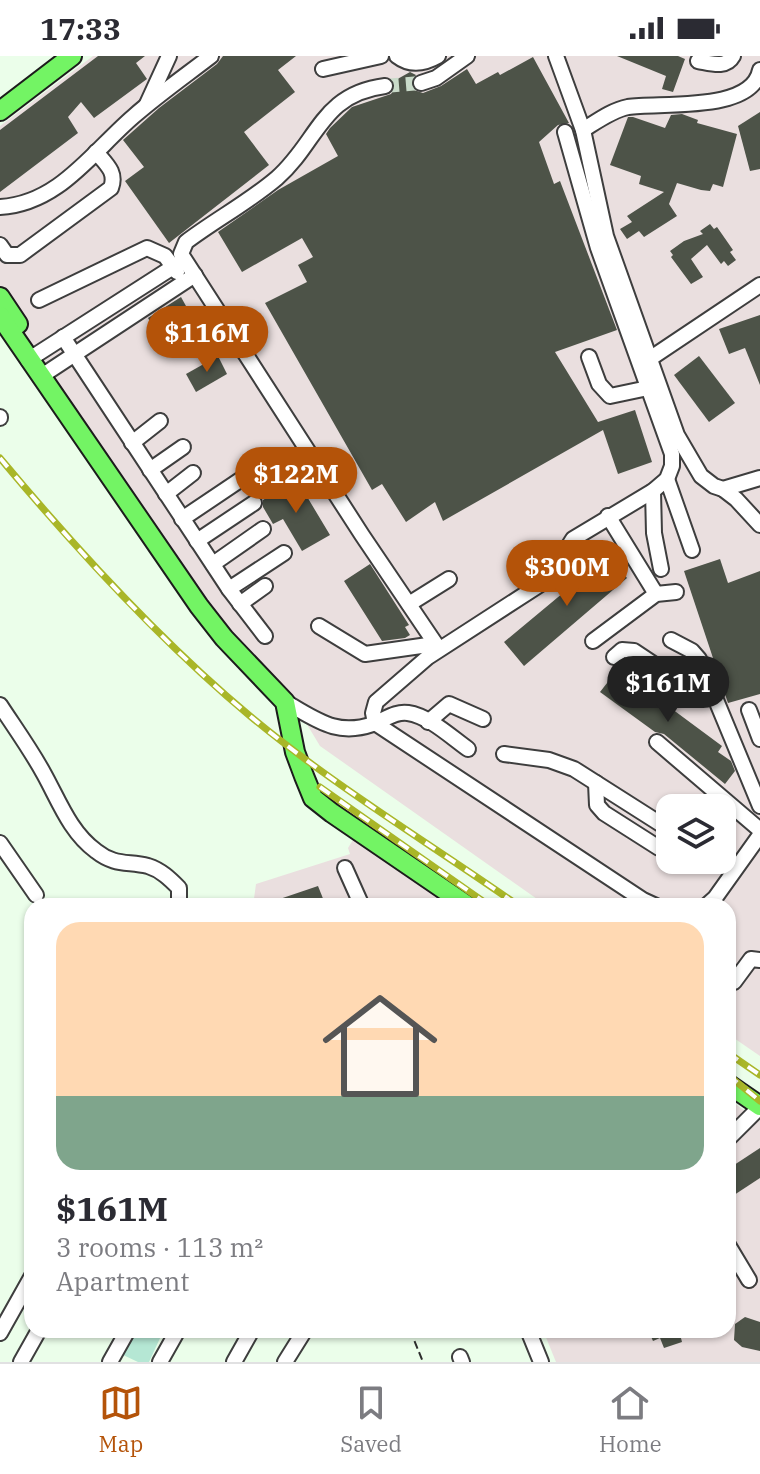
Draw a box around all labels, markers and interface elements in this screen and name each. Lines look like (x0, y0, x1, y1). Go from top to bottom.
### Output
text: 17:33 (40, 9, 121, 48)
pin: $116M (151, 306, 263, 374)
text: $116M (164, 315, 250, 349)
pin: $122M (240, 447, 352, 515)
text: $122M (253, 456, 339, 490)
pin: $300M (511, 540, 623, 608)
text: $300M (524, 549, 610, 583)
pin: $161M (612, 656, 724, 724)
text: $161M (625, 665, 711, 699)
map controls (656, 794, 736, 874)
button: layers (656, 794, 736, 874)
icon: home (308, 974, 452, 1118)
text: $161M (56, 1186, 168, 1230)
text: 3 rooms · 113 m² (56, 1230, 263, 1264)
text: Apartment (56, 1264, 189, 1298)
tab: Map (99, 1381, 143, 1458)
tab: Saved (340, 1381, 402, 1458)
tab: Home (599, 1381, 661, 1458)

